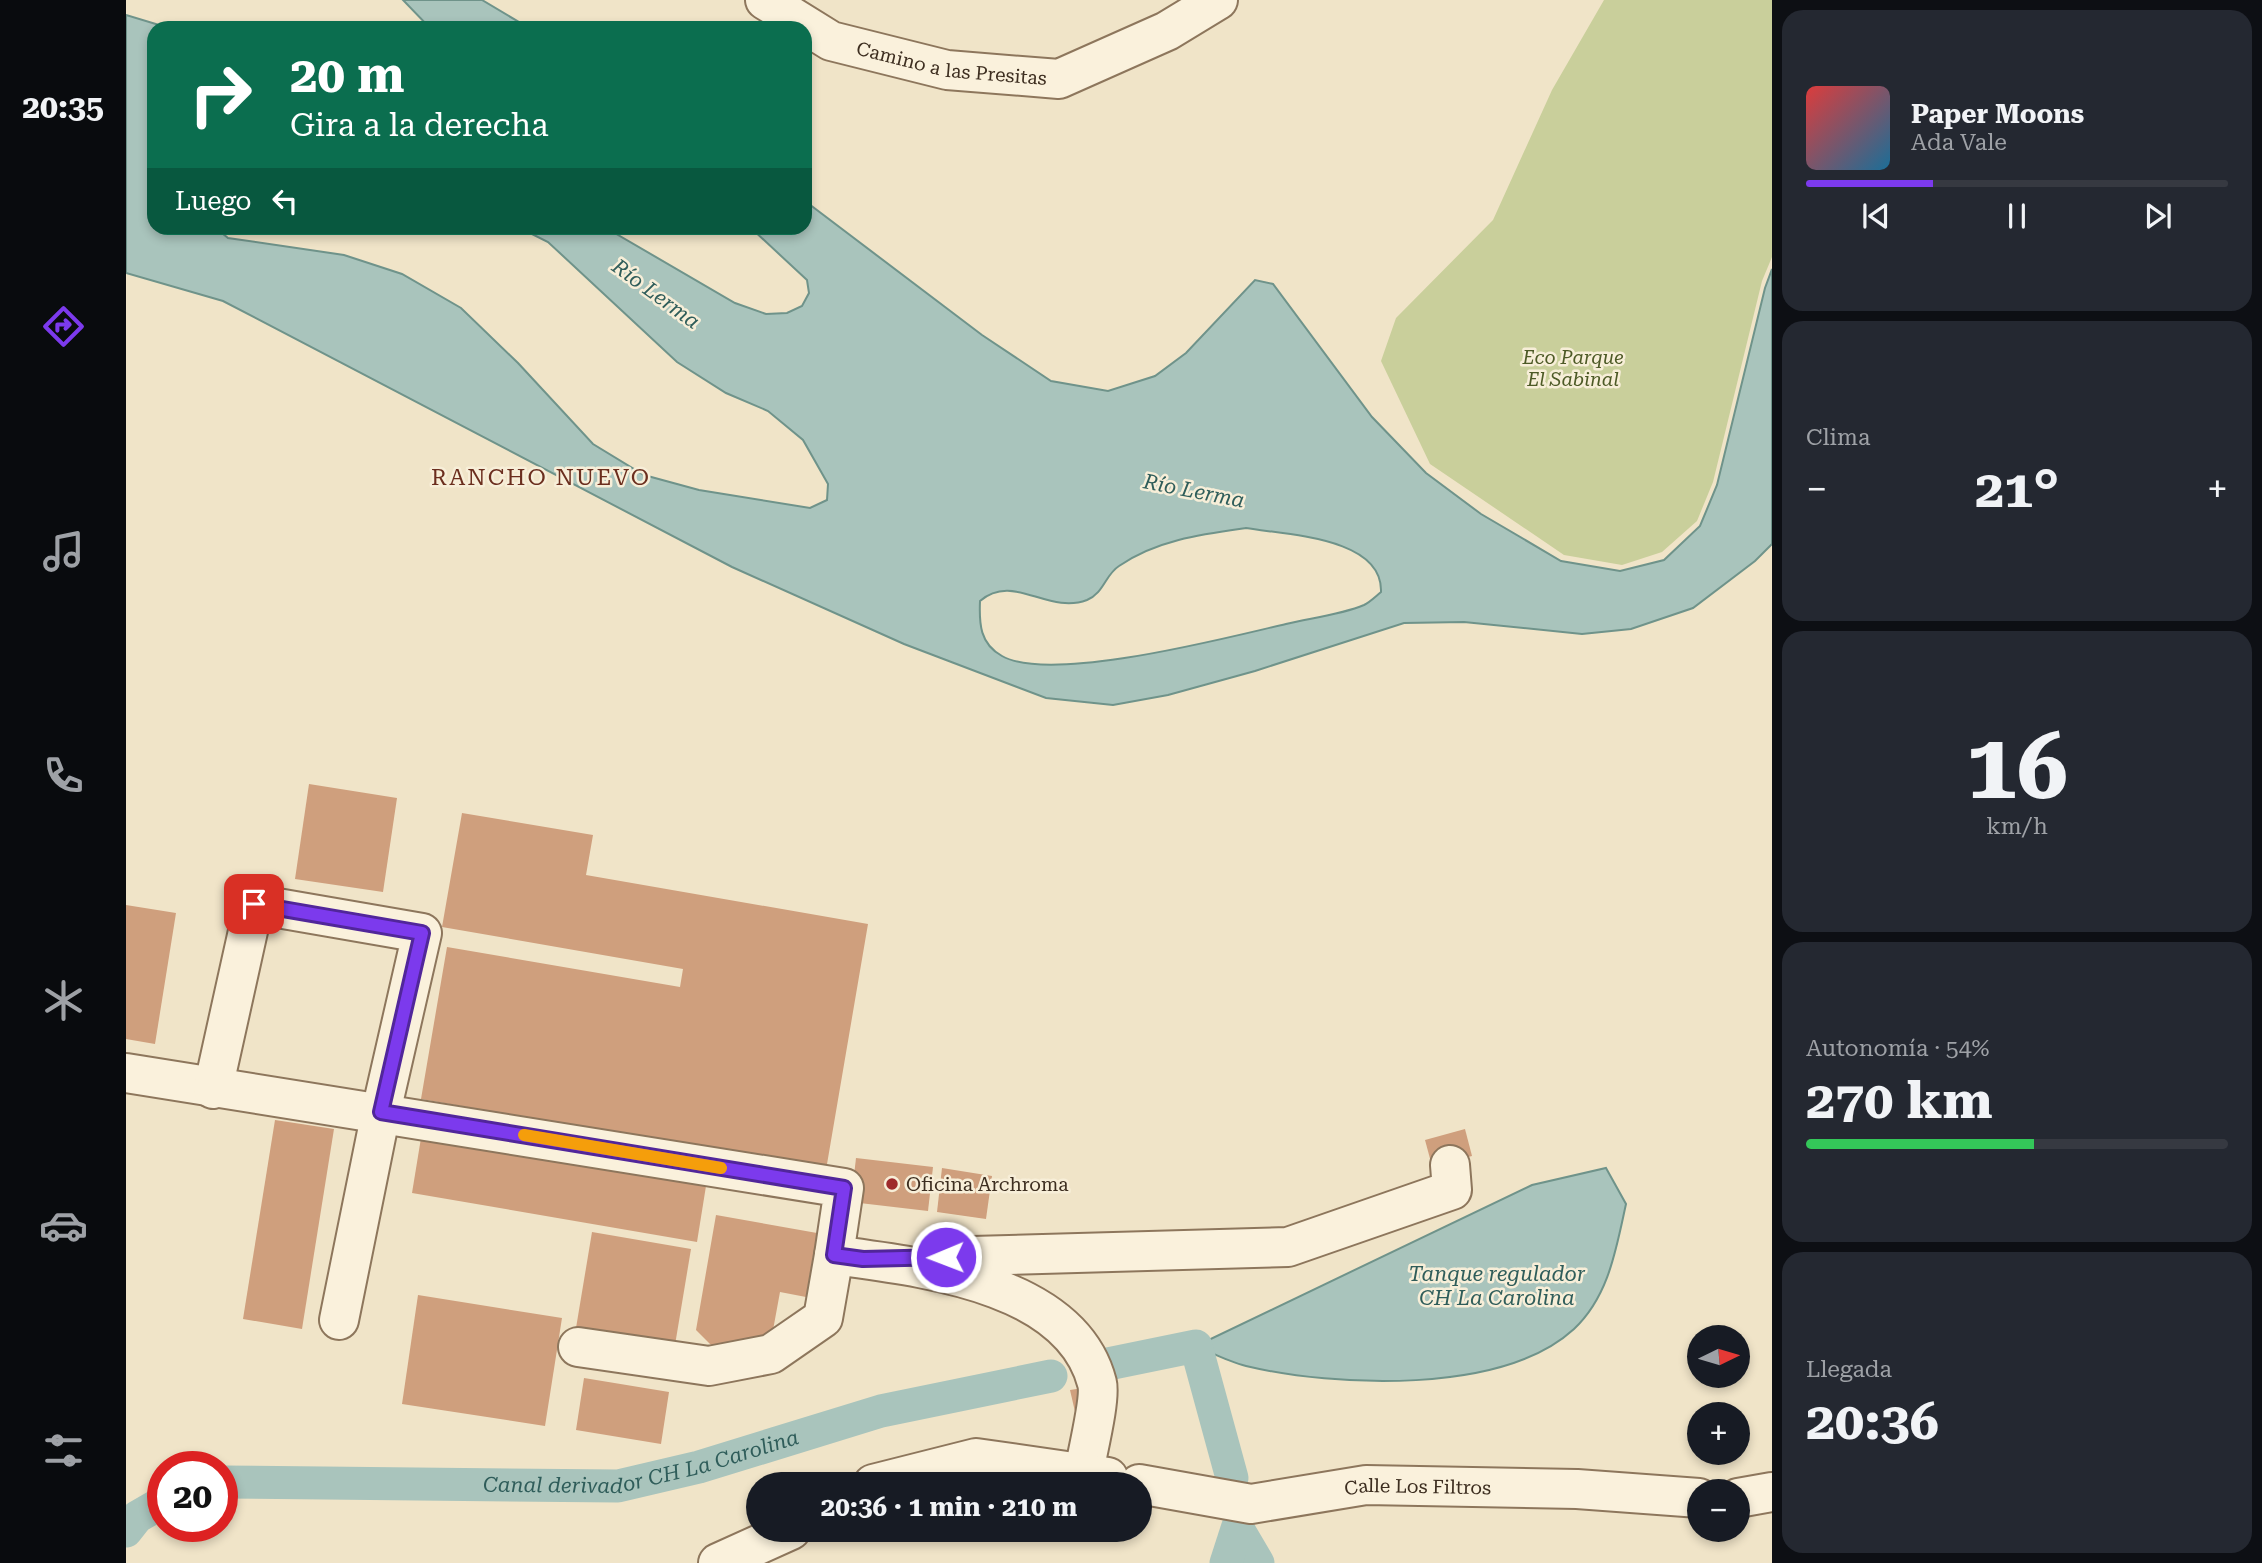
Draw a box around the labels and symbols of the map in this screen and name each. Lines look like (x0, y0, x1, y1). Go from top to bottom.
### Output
street label: Camino a las Presitas (854, 36, 1048, 89)
water label: Río Lerma (607, 254, 704, 334)
park label: Eco Parque El Sabinal (1521, 346, 1624, 391)
district label: RANCHO NUEVO (431, 464, 651, 491)
water label: Río Lerma (1141, 469, 1246, 513)
pin (224, 874, 284, 934)
place label: Oficina Archroma (906, 1173, 1069, 1196)
marker: Oficina Archroma (884, 1176, 900, 1192)
position arrow (909, 1220, 983, 1294)
water label: Tanque regulador CH La Carolina (1408, 1262, 1586, 1310)
north arrow (1687, 1325, 1750, 1388)
water label: Canal derivador CH La Carolina (483, 1425, 802, 1498)
speed limit sign: 20 (147, 1451, 238, 1542)
street label: Calle Los Filtros (1343, 1473, 1491, 1500)

